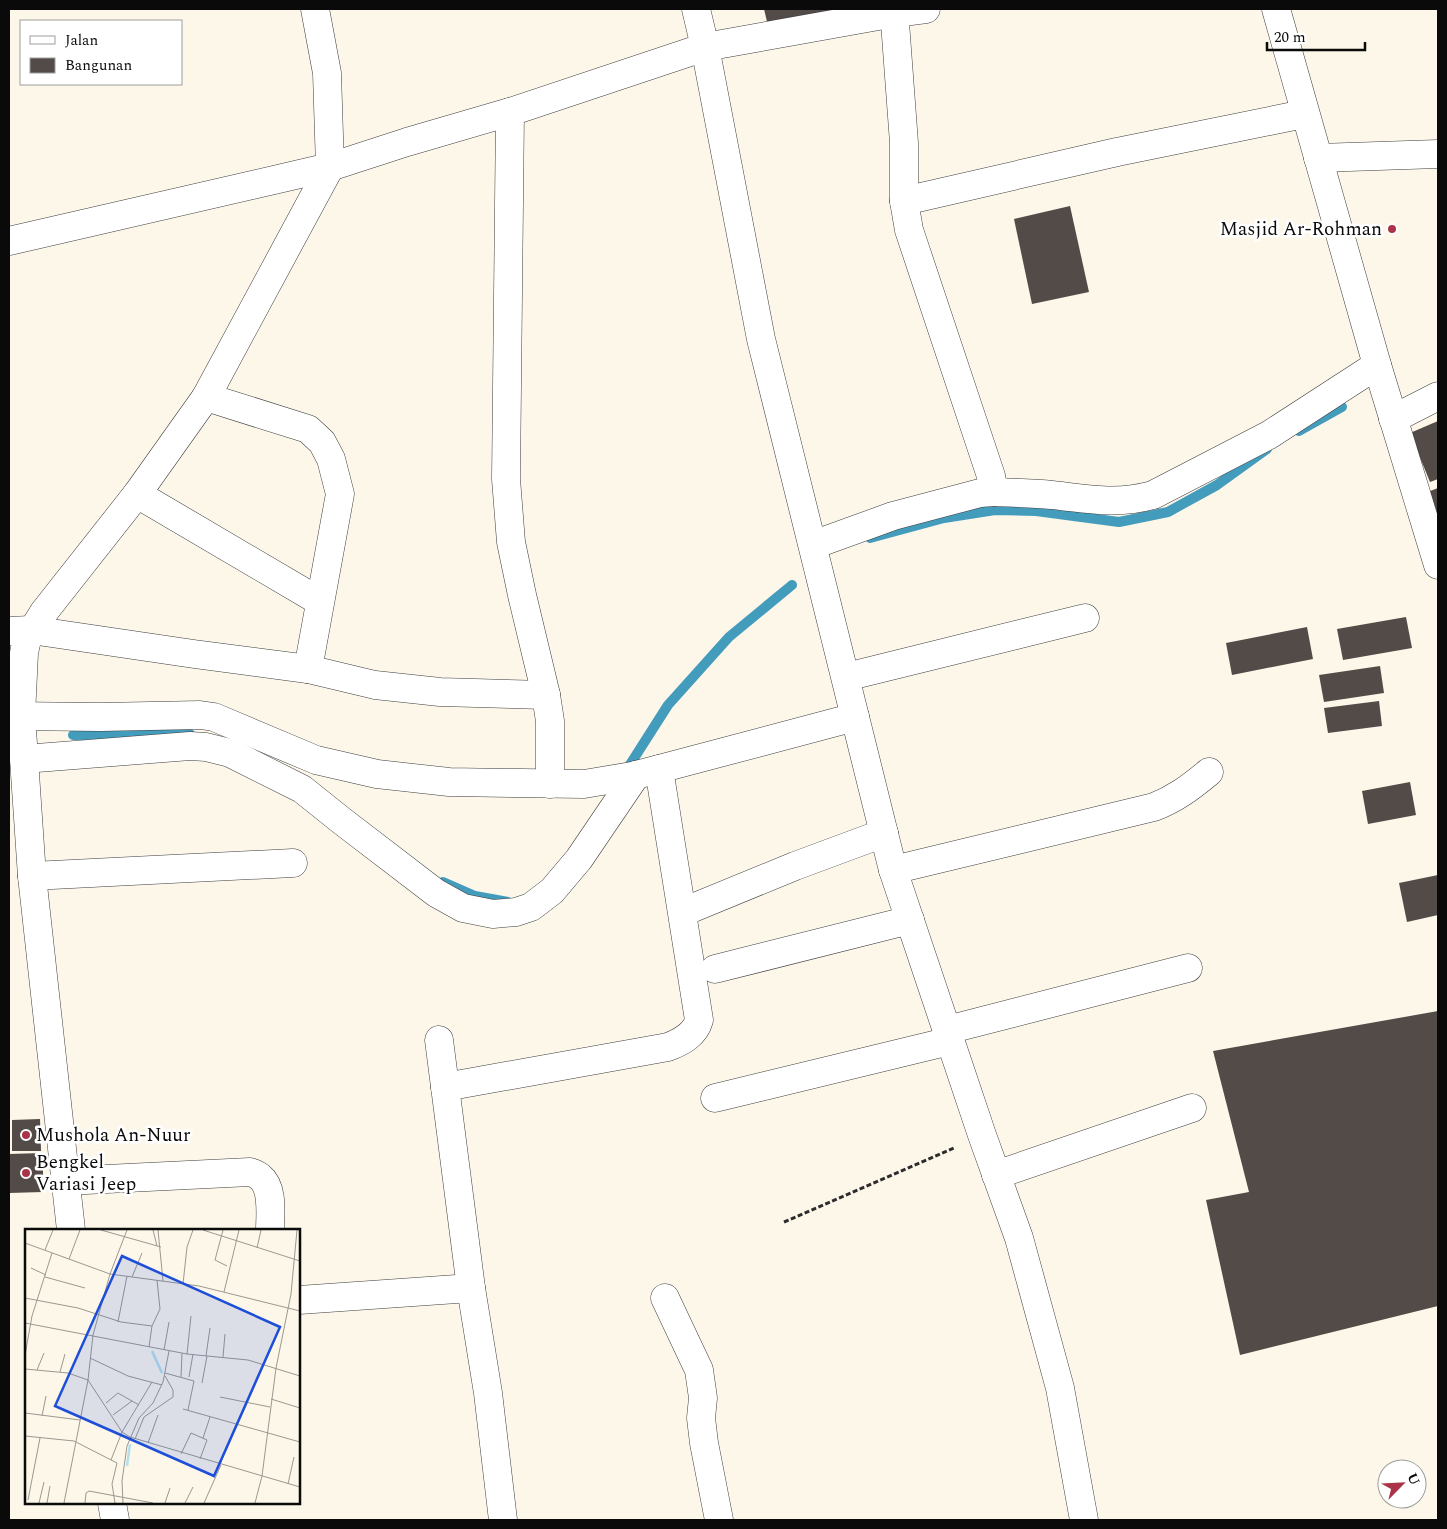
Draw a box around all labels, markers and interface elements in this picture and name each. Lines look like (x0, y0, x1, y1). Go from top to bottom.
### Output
legend (20, 20, 182, 85)
scale bar (1267, 20, 1364, 52)
text: 20 m (1274, 26, 1306, 49)
text: Jalan (65, 29, 98, 52)
text: Bangunan (65, 54, 132, 77)
place label: Masjid Ar-Rohman (1220, 215, 1382, 244)
marker: Masjid Ar-Rohman (1386, 223, 1398, 235)
place label: Mushola An-Nuur (36, 1121, 191, 1150)
marker: Mushola An-Nuur (20, 1129, 32, 1141)
place label: Bengkel Variasi Jeep (36, 1148, 136, 1199)
marker: Bengkel Variasi Jeep (20, 1167, 32, 1179)
inset map (25, 1229, 300, 1504)
north arrow (1377, 1459, 1427, 1509)
text: U (1401, 1469, 1426, 1489)

